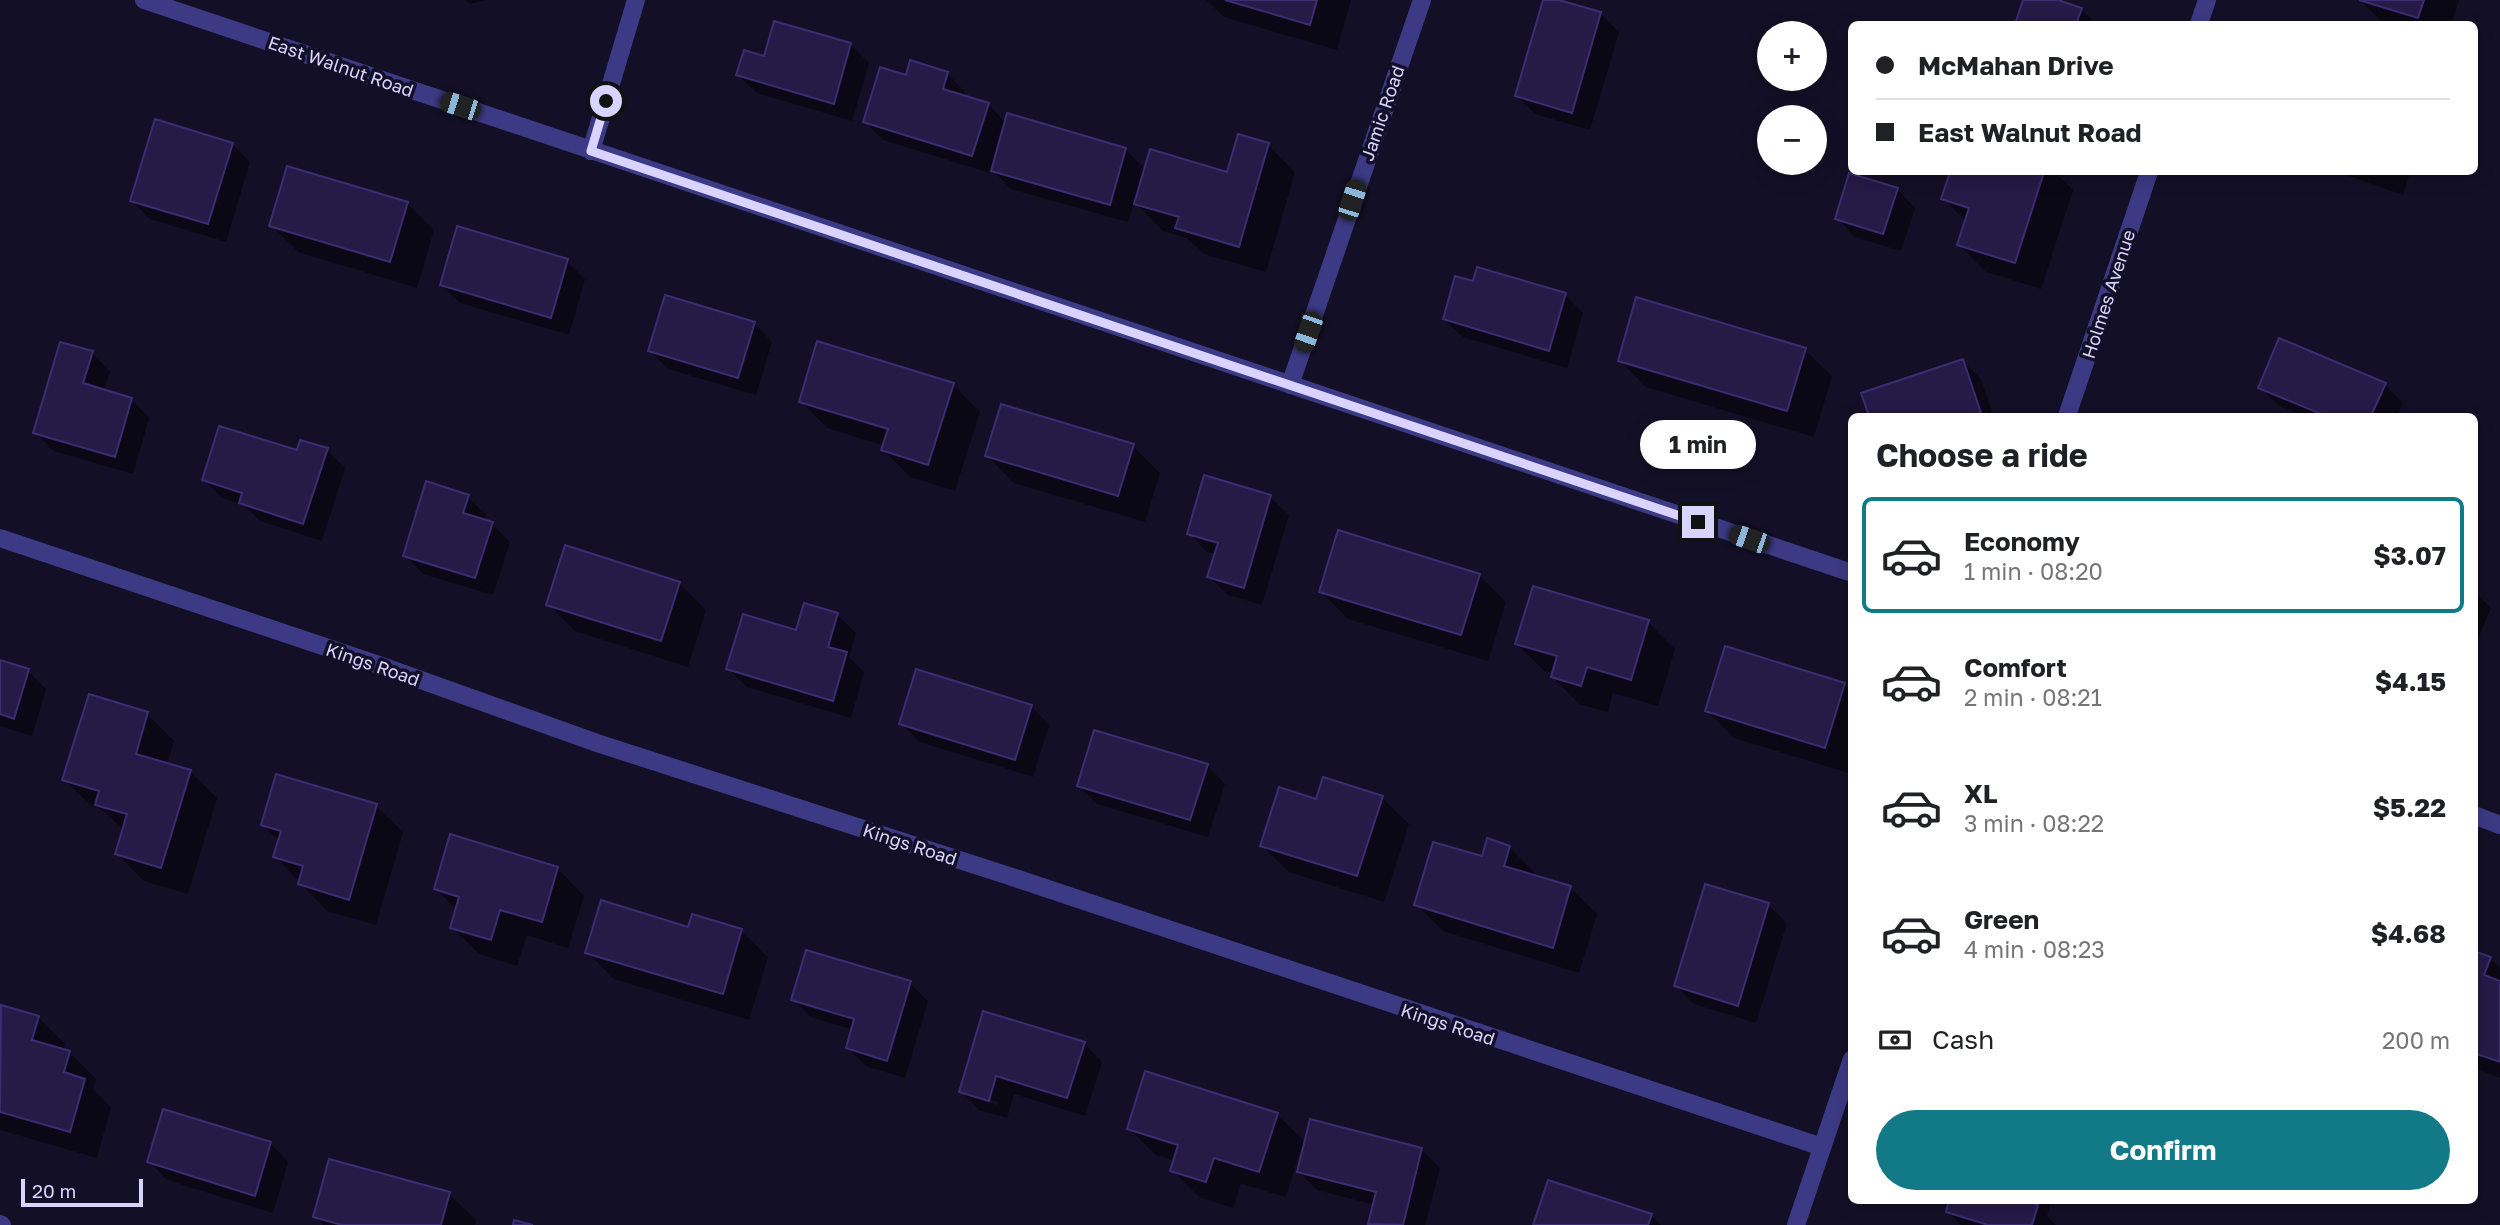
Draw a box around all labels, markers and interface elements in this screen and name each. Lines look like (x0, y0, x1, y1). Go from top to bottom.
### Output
map controls (1757, 21, 1827, 175)
button: + (1757, 21, 1827, 91)
street label: East Walnut Road (265, 31, 417, 101)
text: McMahan Drive (1918, 50, 2114, 81)
street label: Jamic Road (1355, 62, 1409, 164)
route start (590, 85, 622, 117)
car (437, 90, 484, 122)
button: − (1757, 105, 1827, 175)
text: East Walnut Road (1918, 117, 2142, 148)
car (1336, 177, 1369, 223)
street label: Holmes Avenue (2077, 227, 2139, 361)
car (1292, 309, 1325, 355)
callout: 1 min (1640, 420, 1756, 470)
text: 1 min (1669, 430, 1727, 458)
text: Choose a ride (1876, 436, 2088, 474)
route end (1682, 506, 1714, 538)
car (1726, 522, 1773, 556)
icon: car (1880, 524, 1943, 587)
text: Economy (1964, 526, 2080, 557)
text: $3.07 (2373, 540, 2446, 571)
text: 1 min · 08:20 (1964, 557, 2103, 585)
street label: Kings Road (323, 638, 423, 690)
icon: car (1880, 650, 1943, 713)
text: Comfort (1964, 652, 2067, 683)
text: $4.15 (2375, 666, 2446, 697)
text: 2 min · 08:21 (1964, 683, 2102, 711)
icon: car (1880, 776, 1943, 839)
text: XL (1964, 778, 1998, 809)
text: $5.22 (2373, 792, 2446, 823)
text: 3 min · 08:22 (1964, 809, 2104, 837)
street label: Kings Road (860, 818, 960, 870)
icon: car (1880, 902, 1943, 965)
text: Green (1964, 904, 2039, 935)
text: $4.68 (2371, 918, 2446, 949)
text: 4 min · 08:23 (1964, 935, 2105, 963)
street label: Kings Road (1398, 998, 1498, 1050)
icon: cash (1876, 1021, 1914, 1059)
text: Cash (1932, 1024, 1994, 1055)
text: 200 m (2382, 1026, 2450, 1054)
button: Confirm (1876, 1110, 2450, 1190)
scale bar (21, 1176, 144, 1208)
text: 20 m (32, 1179, 76, 1202)

